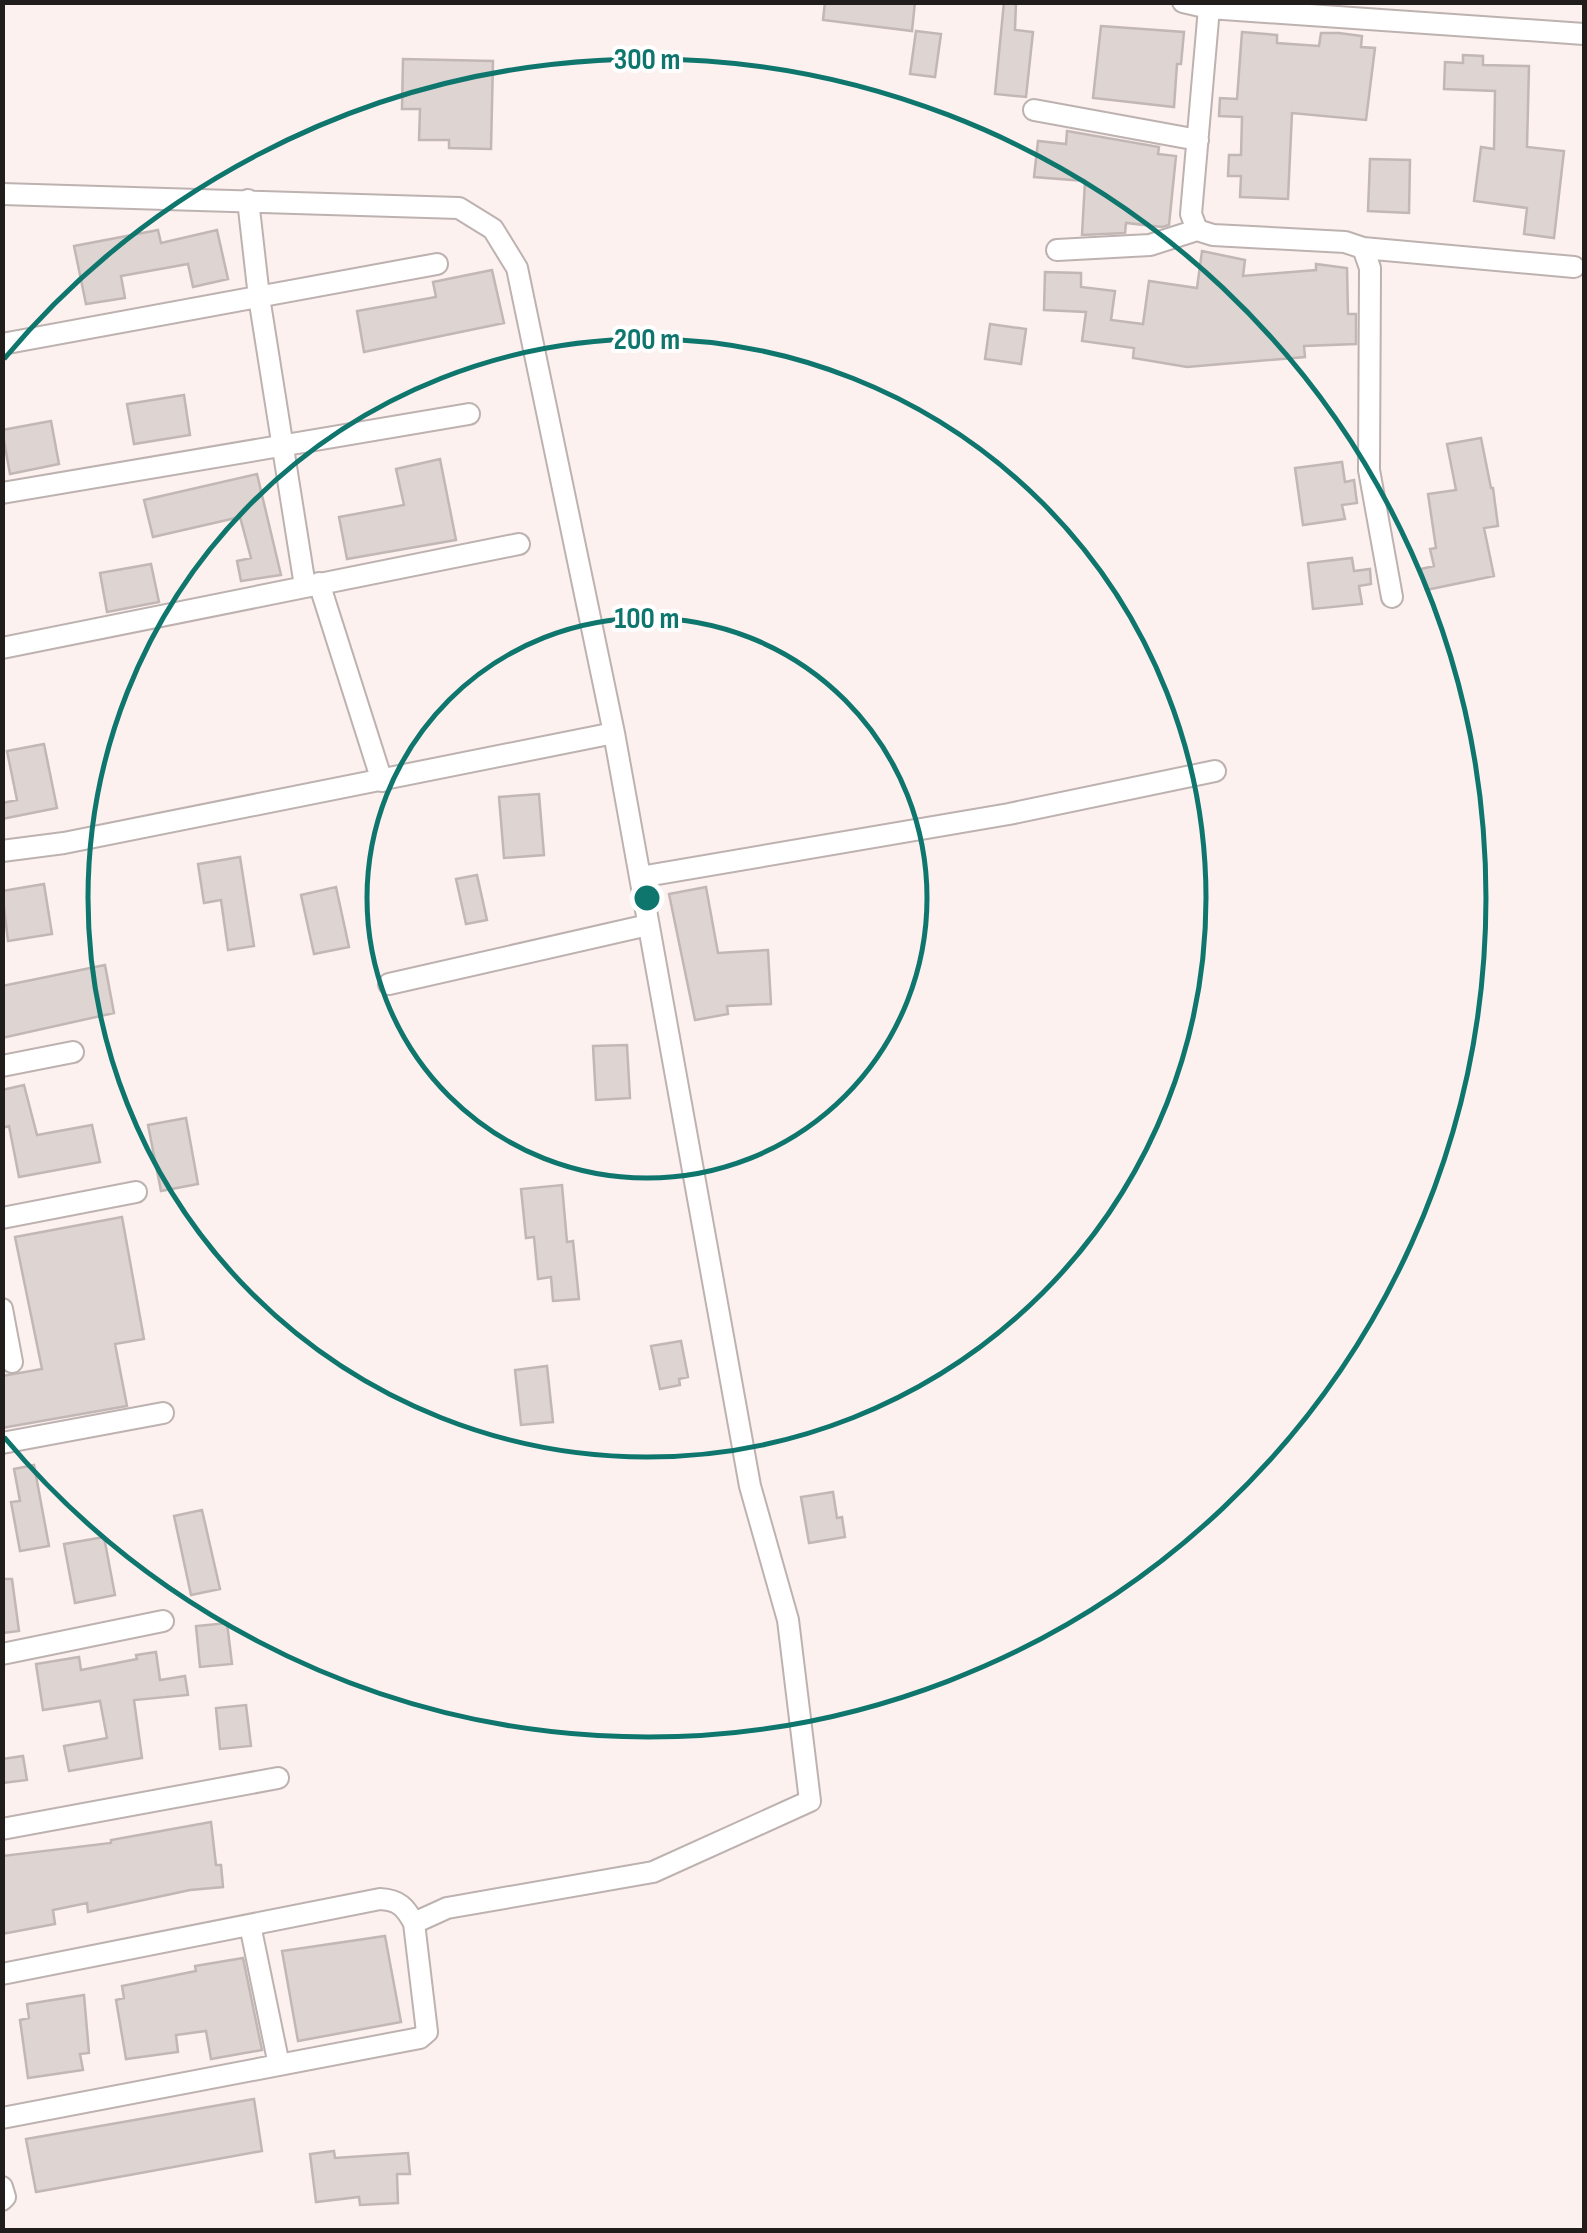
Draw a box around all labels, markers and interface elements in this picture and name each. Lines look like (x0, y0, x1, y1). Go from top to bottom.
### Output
text: 300 m (614, 42, 680, 78)
text: 200 m (614, 322, 680, 358)
text: 100 m (615, 601, 679, 637)
centre of rings (629, 880, 665, 916)

